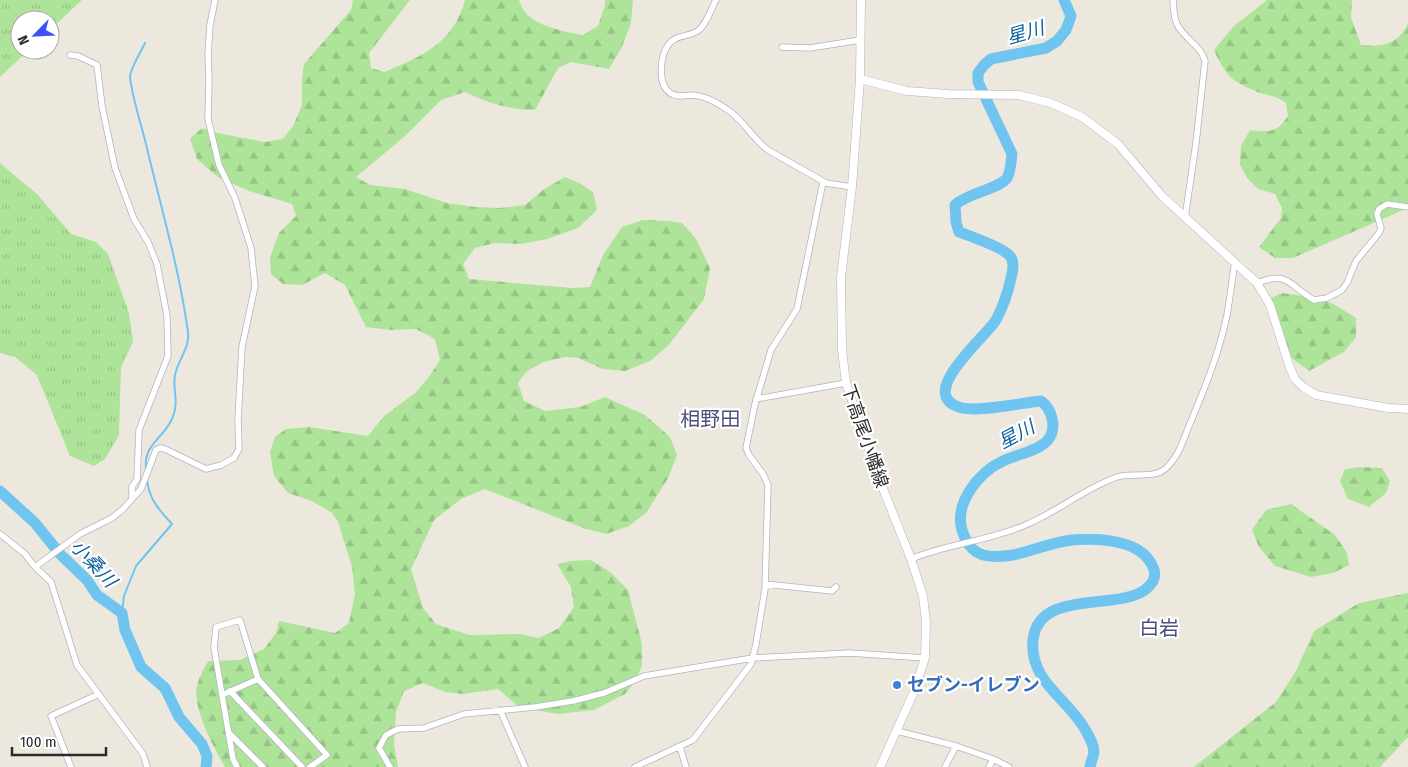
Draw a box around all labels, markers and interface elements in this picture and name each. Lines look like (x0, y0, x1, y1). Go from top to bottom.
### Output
north arrow (10, 10, 60, 60)
water label: 星川 (1004, 16, 1048, 49)
text: N (14, 33, 33, 47)
street label: 下高尾小幡線 (837, 381, 893, 491)
district label: 相野田 (680, 407, 740, 431)
water label: 星川 (994, 414, 1040, 454)
water label: 小桑川 (66, 535, 123, 593)
district label: 白岩 (1139, 616, 1179, 640)
place label: セブン-イレブン (907, 674, 1040, 696)
marker: セブン-イレブン (891, 679, 903, 691)
scale bar (12, 724, 106, 756)
text: 100 m (20, 733, 57, 751)

